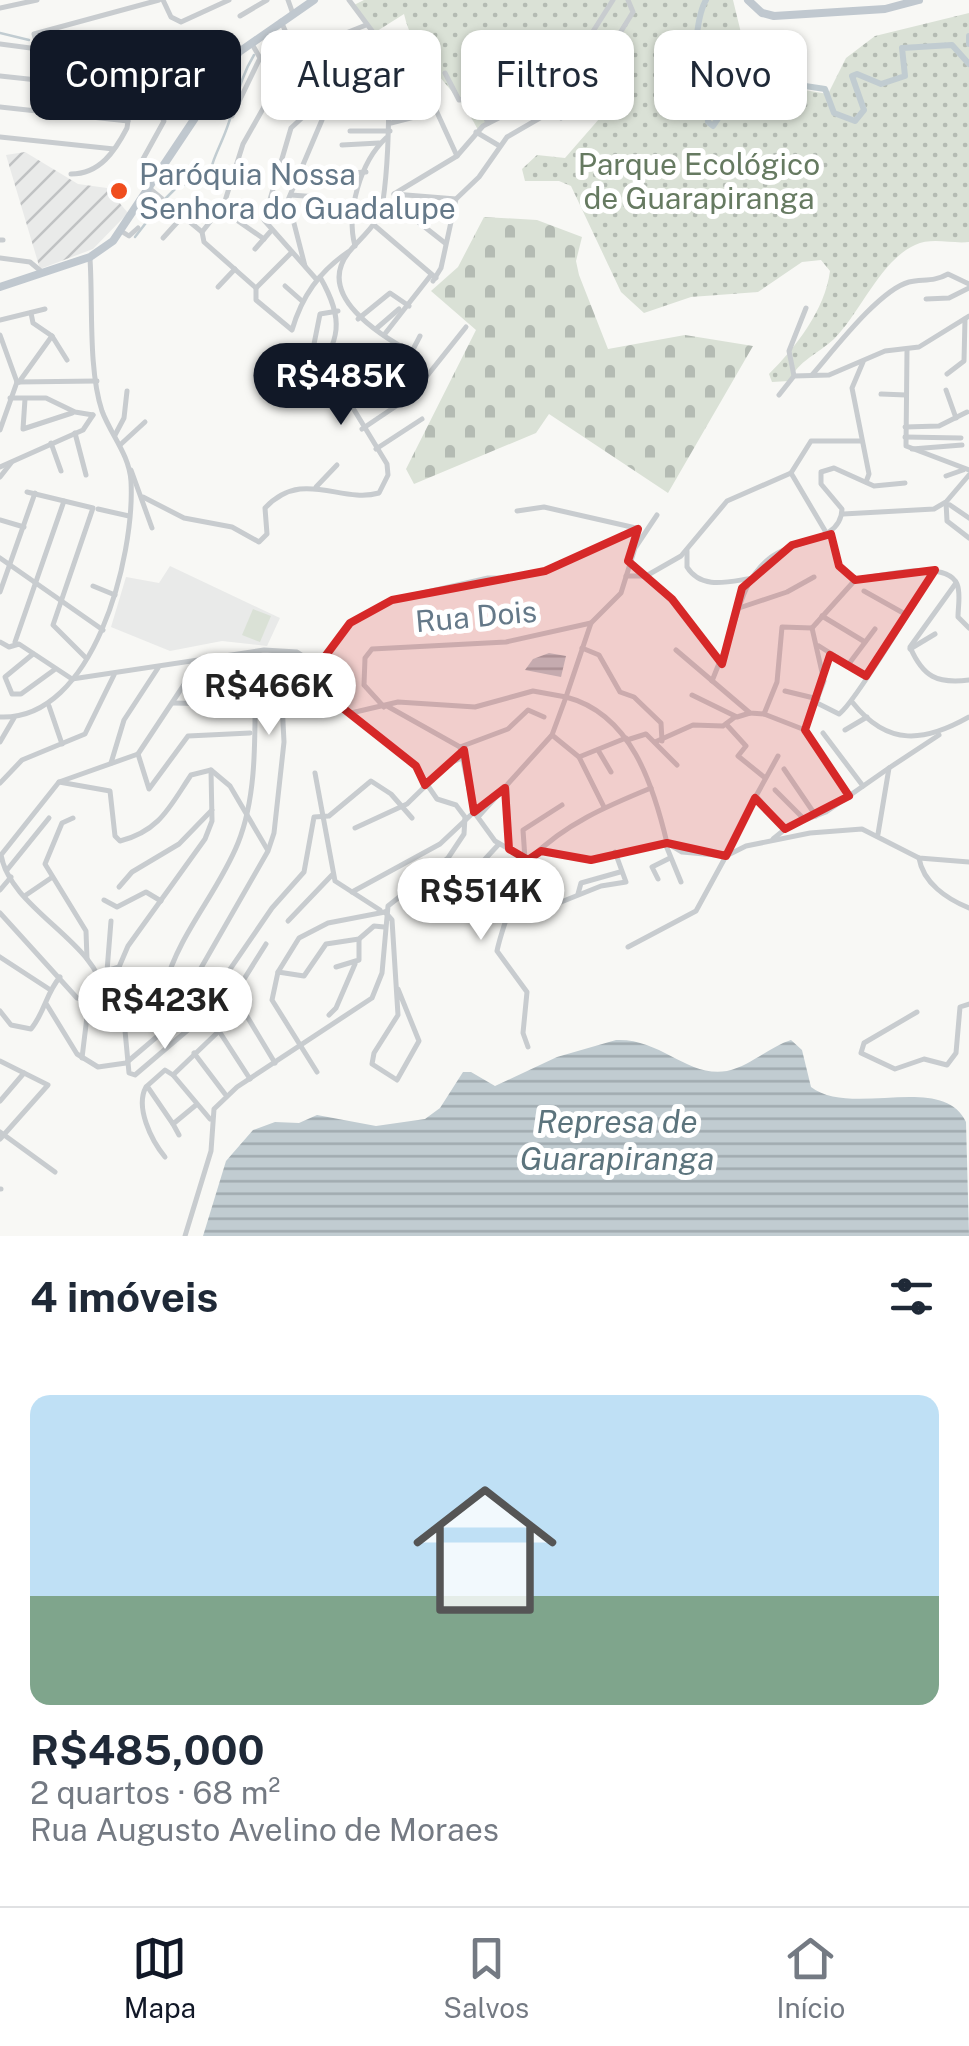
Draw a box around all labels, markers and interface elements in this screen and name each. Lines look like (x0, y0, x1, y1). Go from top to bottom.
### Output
chip: Comprar (30, 30, 241, 120)
chip: Alugar (261, 30, 441, 120)
chip: Filtros (461, 30, 634, 120)
chip: Novo (654, 30, 807, 120)
park label: Parque Ecológico de Guarapiranga (578, 146, 820, 216)
place label: Paróquia Nossa Senhora do Guadalupe (139, 156, 456, 226)
marker: Paróquia Nossa Senhora do Guadalupe (108, 180, 130, 202)
pin: R$485K (260, 343, 422, 428)
text: R$485K (275, 357, 407, 394)
street label: Rua Dois (414, 593, 538, 639)
pin: R$466K (188, 653, 350, 738)
text: R$466K (204, 667, 334, 704)
pin: R$514K (400, 858, 562, 943)
text: R$514K (419, 872, 543, 909)
pin: R$423K (84, 967, 246, 1052)
text: R$423K (100, 981, 230, 1018)
water label: Represa de Guarapiranga (520, 1103, 714, 1177)
icon: filters (884, 1269, 939, 1324)
text: 4 imóveis (30, 1272, 218, 1321)
icon: home (395, 1460, 575, 1640)
text: R$485,000 (30, 1725, 264, 1774)
text: 2 quartos · 68 m² (30, 1774, 280, 1811)
text: Rua Augusto Avelino de Moraes (30, 1811, 499, 1848)
tab: Mapa (124, 1931, 196, 2024)
tab: Salvos (443, 1931, 529, 2024)
tab: Início (777, 1931, 845, 2024)

